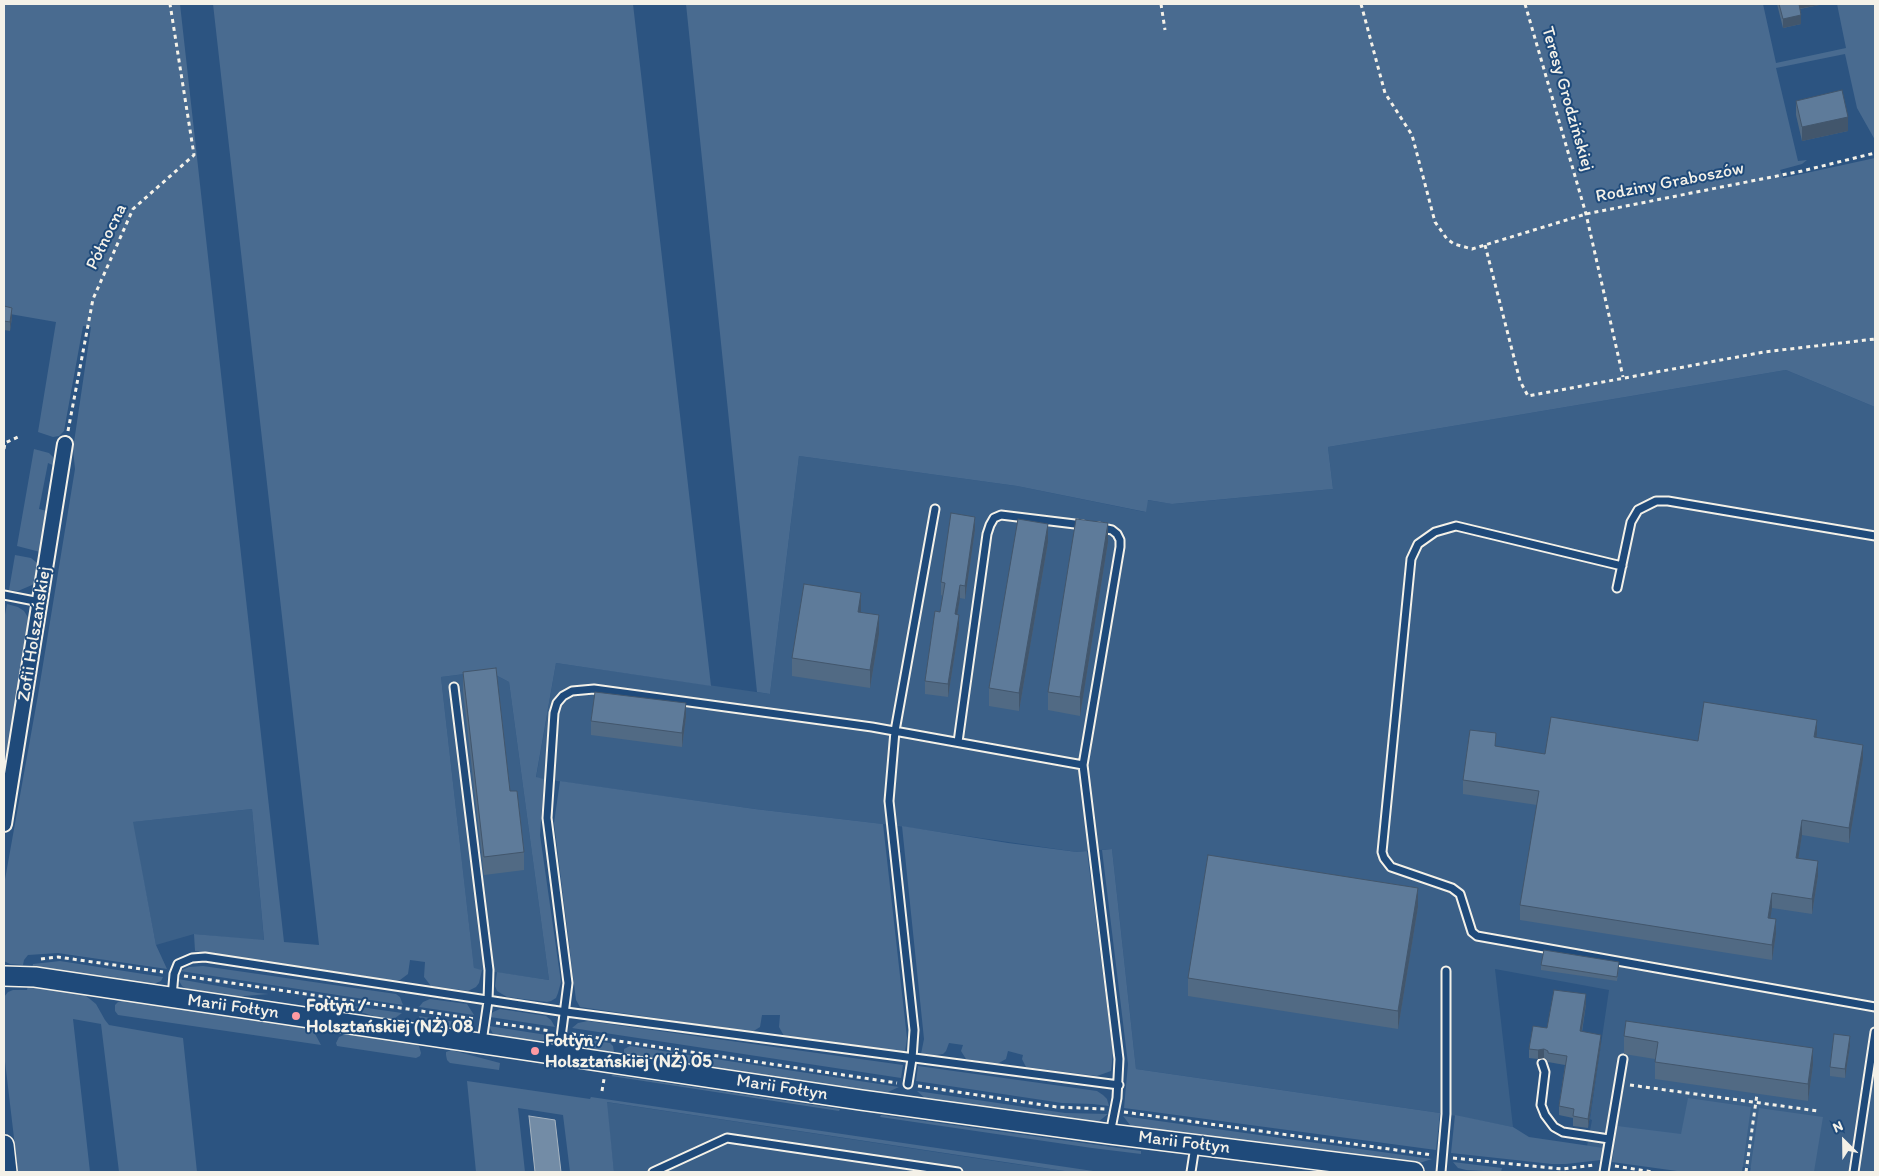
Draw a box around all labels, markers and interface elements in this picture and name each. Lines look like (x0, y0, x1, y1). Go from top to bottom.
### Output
street label: Teresy Grodzińskiej (1536, 24, 1598, 174)
street label: Rodziny Graboszów (1594, 158, 1746, 208)
street label: Północna (82, 201, 132, 273)
street label: Zofii Holszańskiej (14, 565, 56, 703)
street label: Marii Fołtyn (186, 990, 280, 1024)
place label: Fołtyn / Holsztańskiej (NŻ) 08 (306, 995, 473, 1038)
marker: Fołtyn / Holsztańskiej (NŻ) 08 (290, 1010, 302, 1022)
place label: Fołtyn / Holsztańskiej (NŻ) 05 (545, 1030, 712, 1072)
marker: Fołtyn / Holsztańskiej (NŻ) 05 (529, 1045, 541, 1057)
street label: Marii Fołtyn (735, 1070, 829, 1106)
north arrow (1819, 1116, 1869, 1166)
text: N (1830, 1117, 1846, 1136)
street label: Marii Fołtyn (1137, 1127, 1231, 1159)

